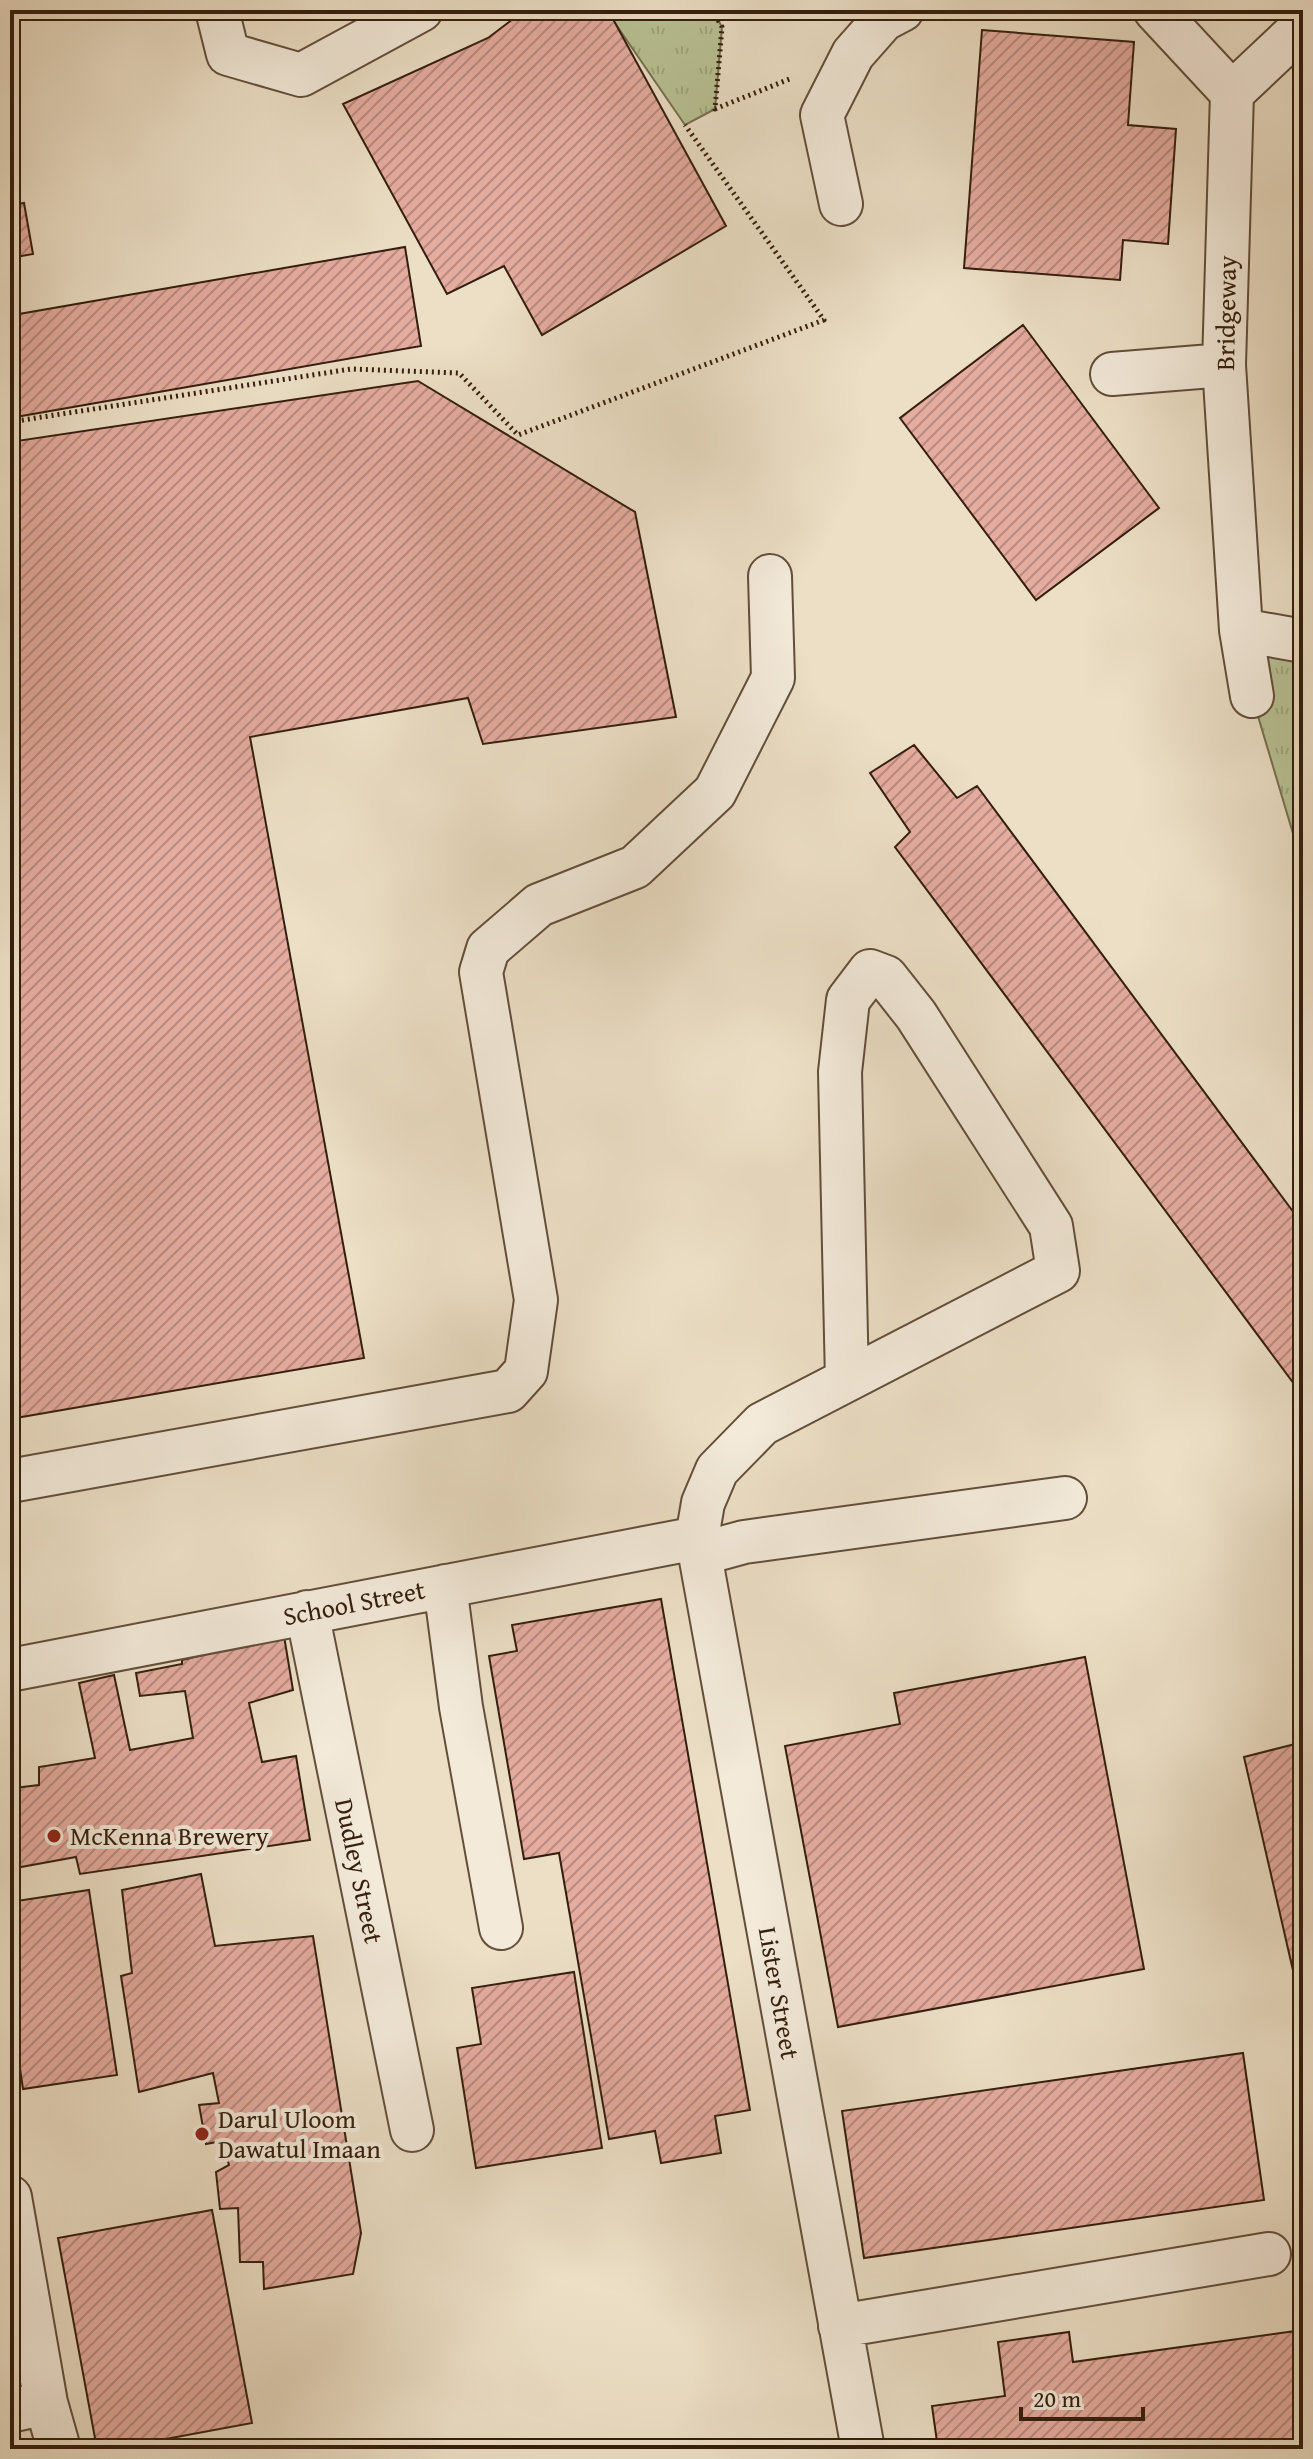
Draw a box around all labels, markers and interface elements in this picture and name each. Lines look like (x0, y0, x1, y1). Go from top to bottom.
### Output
street label: Bridgeway (1205, 255, 1246, 371)
street label: School Street (280, 1570, 428, 1635)
street label: Dudley Street (325, 1795, 394, 1947)
place label: McKenna Brewery (70, 1816, 269, 1855)
marker: McKenna Brewery (45, 1827, 63, 1845)
street label: Lister Street (749, 1924, 810, 2062)
place label: Darul Uloom Dawatul Imaan (218, 2099, 381, 2168)
marker: Darul Uloom Dawatul Imaan (193, 2125, 211, 2143)
scale bar (1021, 2371, 1143, 2421)
text: 20 m (1033, 2381, 1081, 2416)

